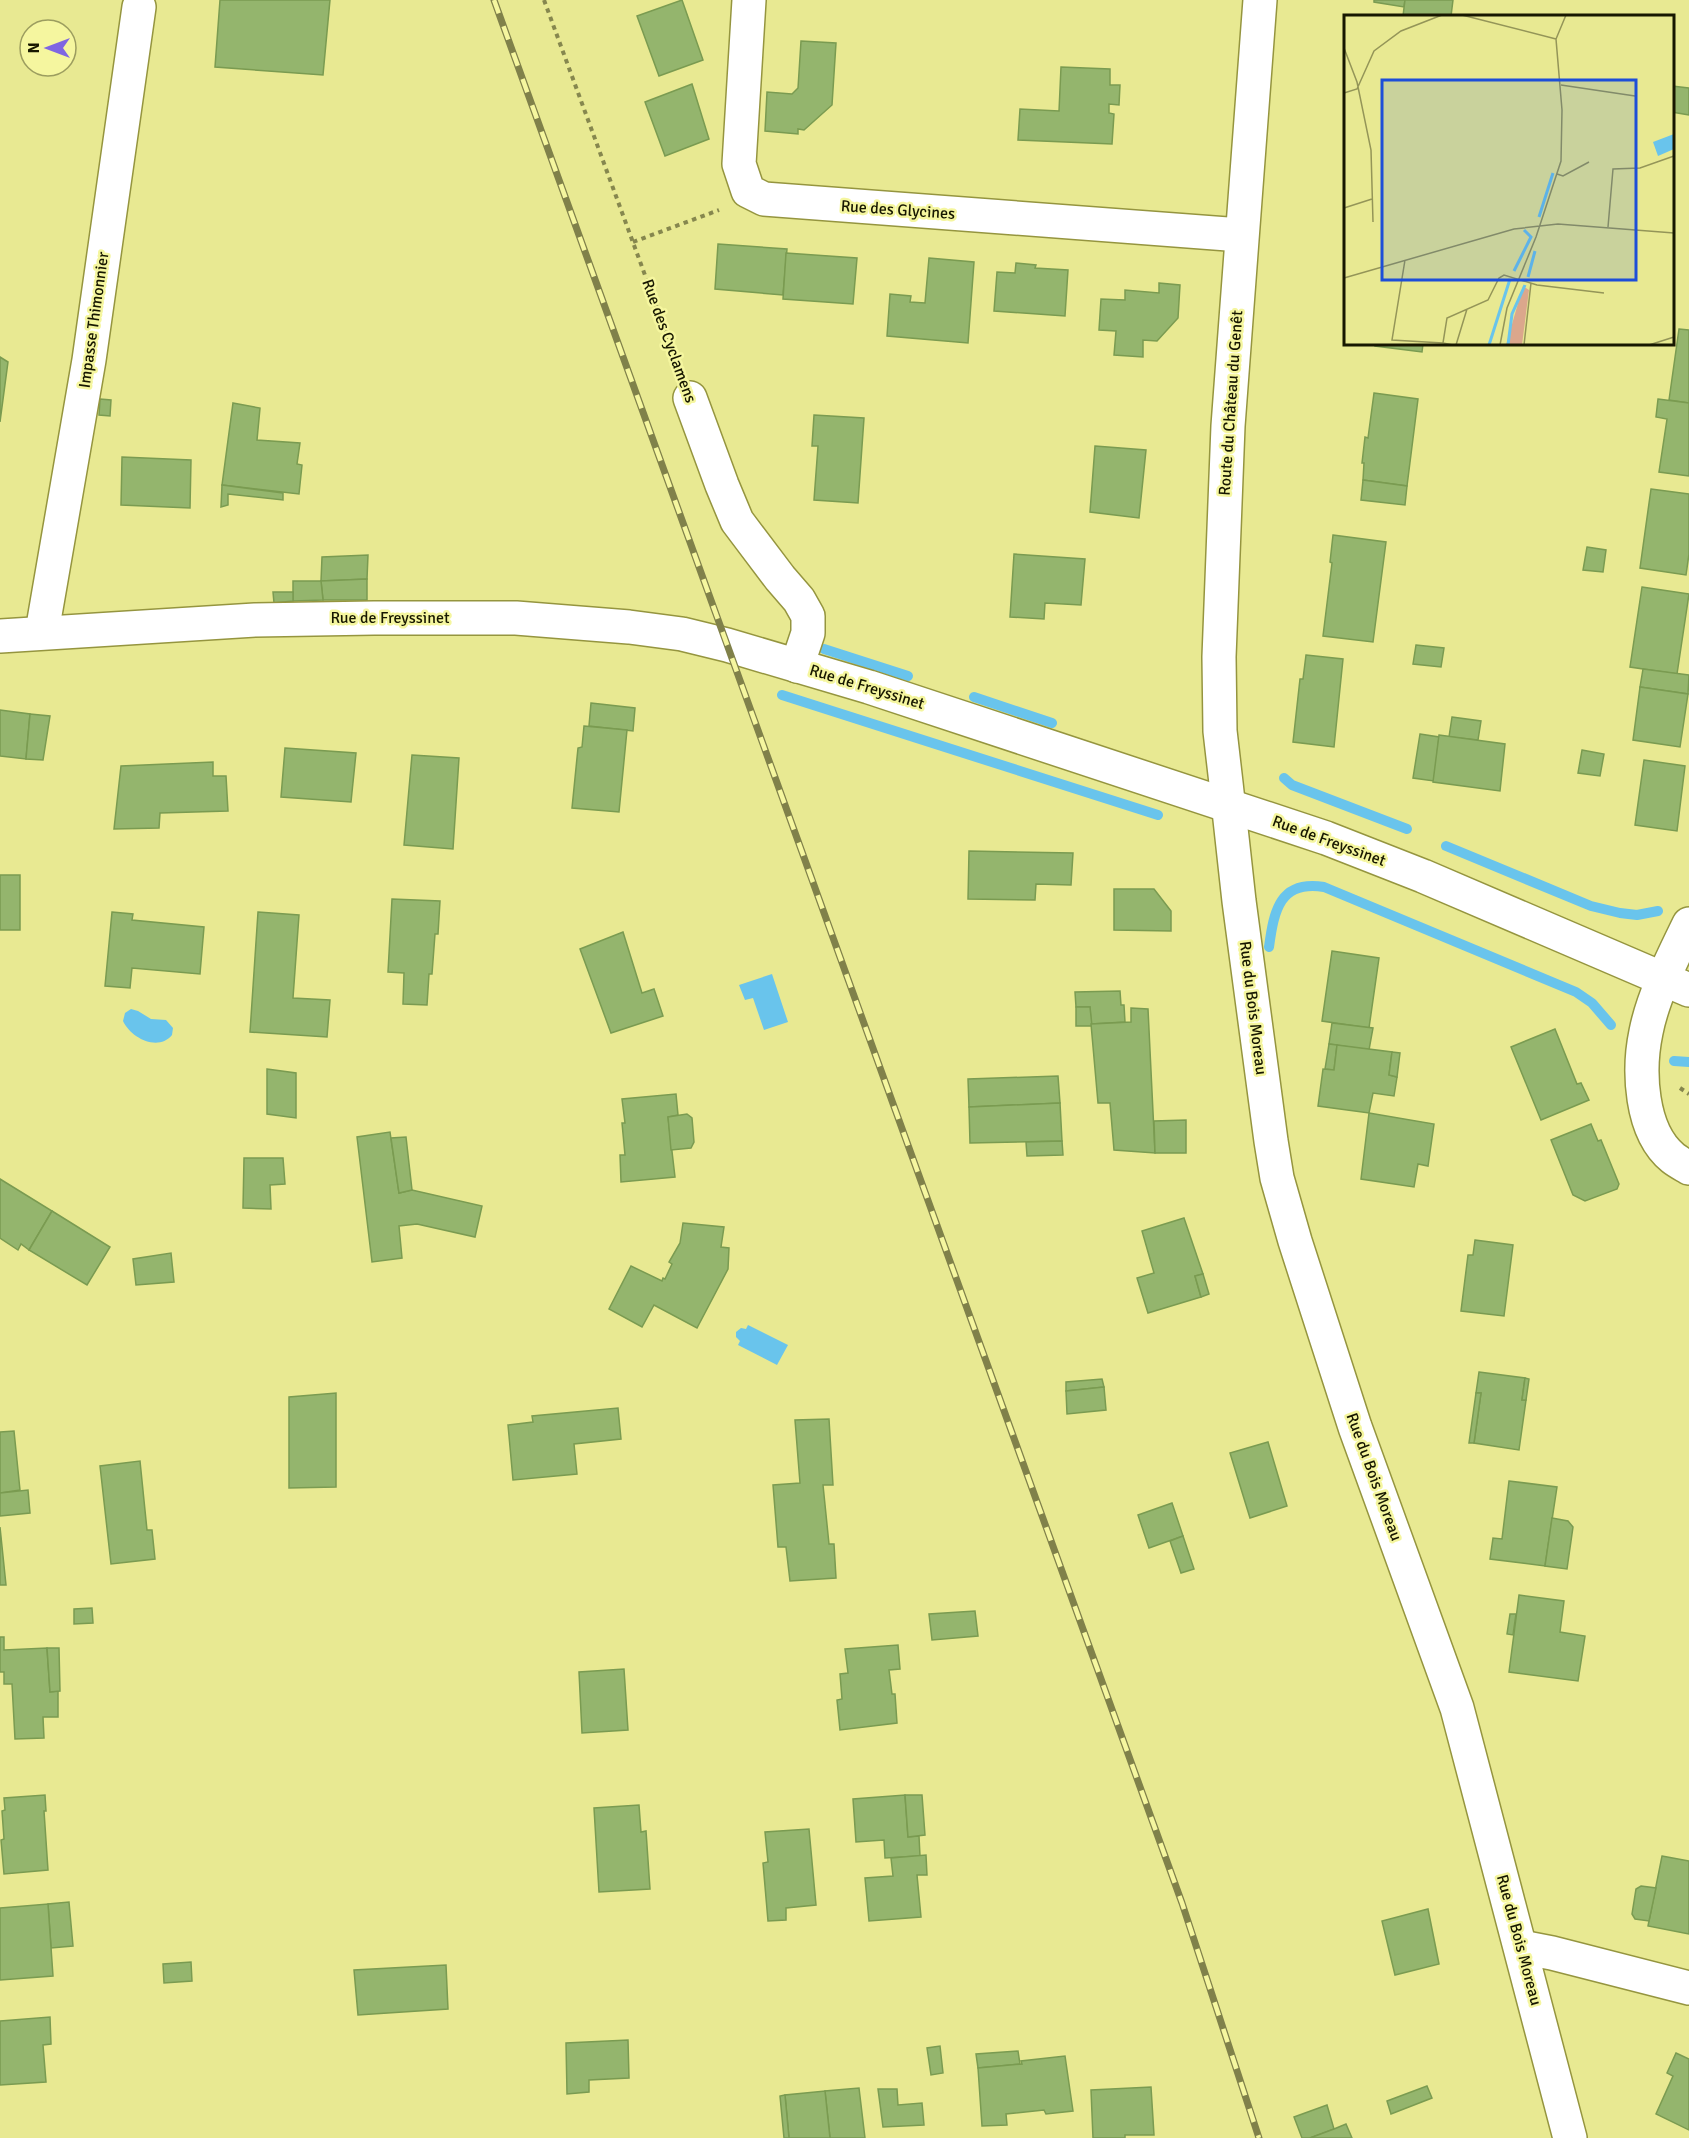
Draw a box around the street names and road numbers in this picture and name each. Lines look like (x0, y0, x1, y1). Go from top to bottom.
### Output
street label: Rue des Glycines (840, 196, 956, 224)
street label: Impasse Thimonnier (75, 251, 113, 389)
street label: Rue des Cyclamens (637, 276, 701, 406)
street label: Route du Château du Genêt (1215, 309, 1247, 496)
street label: Rue de Freyssinet (330, 608, 450, 628)
street label: Rue de Freyssinet (807, 660, 927, 714)
street label: Rue de Freyssinet (1270, 811, 1389, 871)
street label: Rue du Bois Moreau (1235, 940, 1271, 1076)
street label: Rue du Bois Moreau (1342, 1410, 1406, 1544)
street label: Rue du Bois Moreau (1492, 1872, 1546, 2008)

